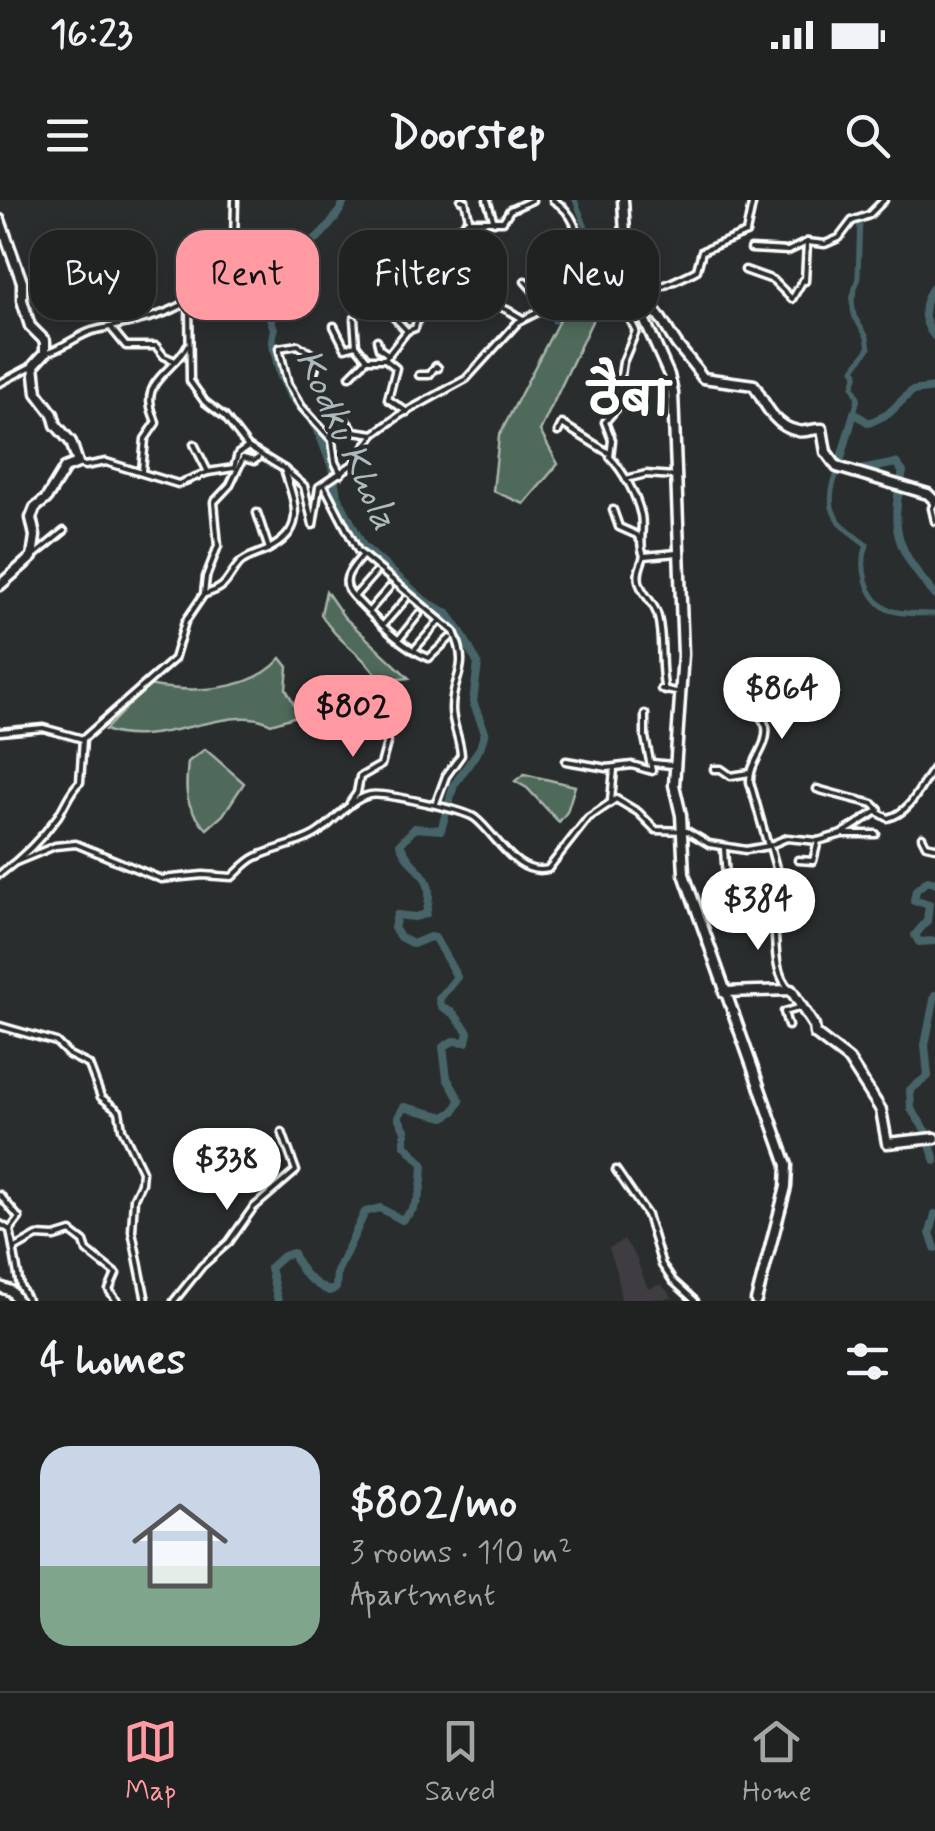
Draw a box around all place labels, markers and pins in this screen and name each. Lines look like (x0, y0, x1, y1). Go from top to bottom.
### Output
pin: $864 (723, 657, 841, 742)
pin: $802 (294, 675, 412, 760)
pin: $384 (699, 868, 817, 953)
pin: $338 (168, 1128, 286, 1213)

